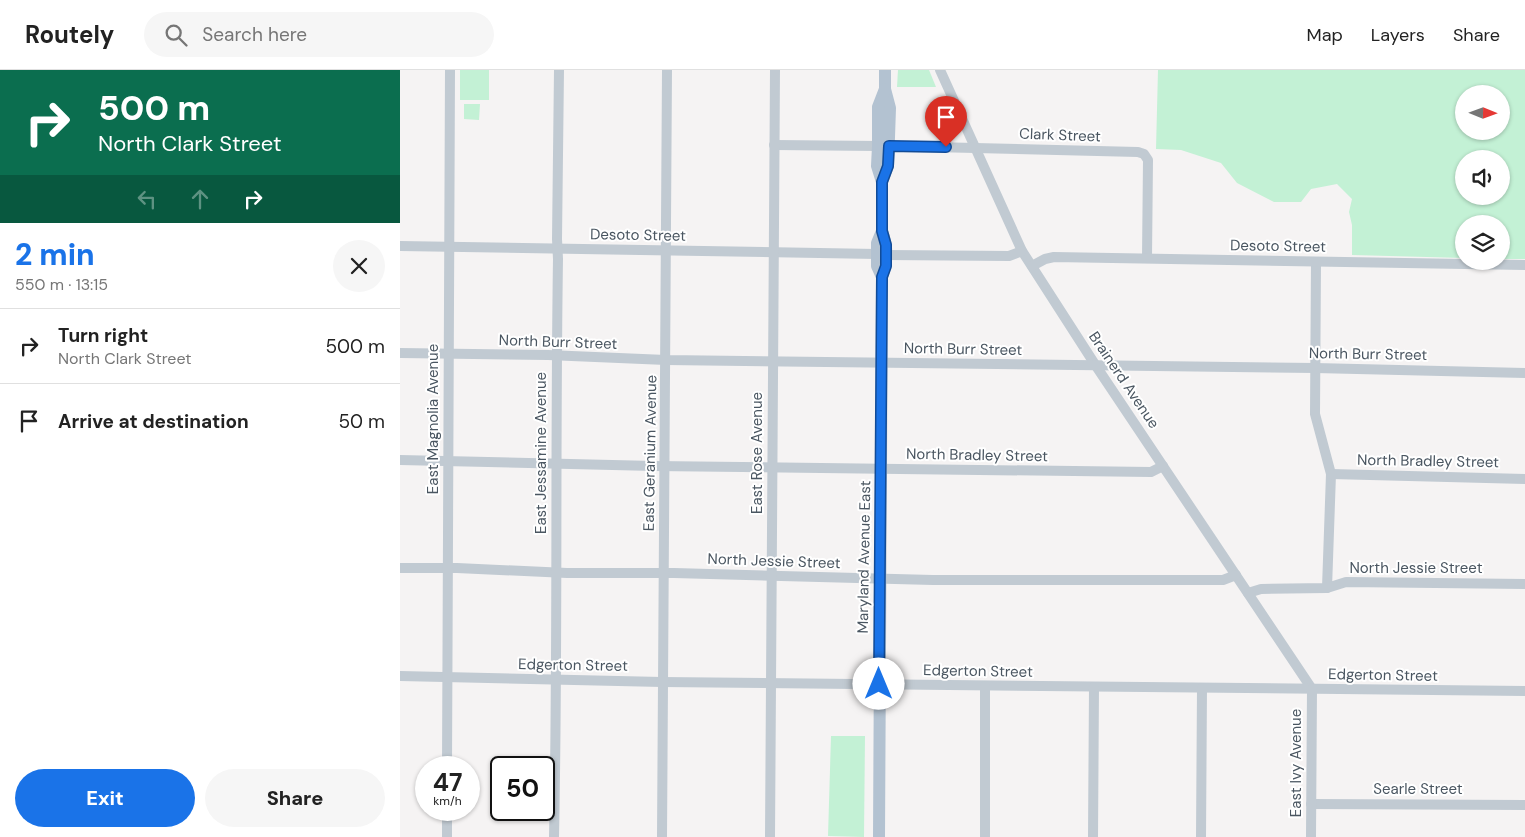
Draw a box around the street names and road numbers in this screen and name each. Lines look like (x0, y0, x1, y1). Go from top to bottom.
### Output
street label: Clark Street (1019, 124, 1101, 146)
street label: Desoto Street (590, 224, 686, 246)
street label: Desoto Street (1230, 235, 1326, 257)
street label: Brainerd Avenue (1084, 328, 1164, 432)
street label: North Burr Street (498, 330, 618, 354)
street label: North Burr Street (904, 338, 1023, 360)
street label: North Burr Street (1309, 343, 1428, 365)
street label: East Magnolia Avenue (423, 344, 443, 494)
street label: East Jessamine Avenue (531, 372, 551, 534)
street label: East Geranium Avenue (639, 375, 661, 531)
street label: East Rose Avenue (747, 392, 767, 514)
street label: North Bradley Street (906, 444, 1048, 466)
street label: North Bradley Street (1357, 450, 1499, 472)
street label: Maryland Avenue East (853, 480, 875, 634)
street label: North Jessie Street (707, 549, 841, 573)
street label: North Jessie Street (1349, 558, 1483, 578)
street label: Edgerton Street (518, 654, 628, 676)
street label: Edgerton Street (923, 660, 1033, 682)
street label: Edgerton Street (1328, 664, 1438, 686)
street label: East Ivy Avenue (1286, 709, 1306, 817)
street label: Searle Street (1373, 779, 1463, 799)

